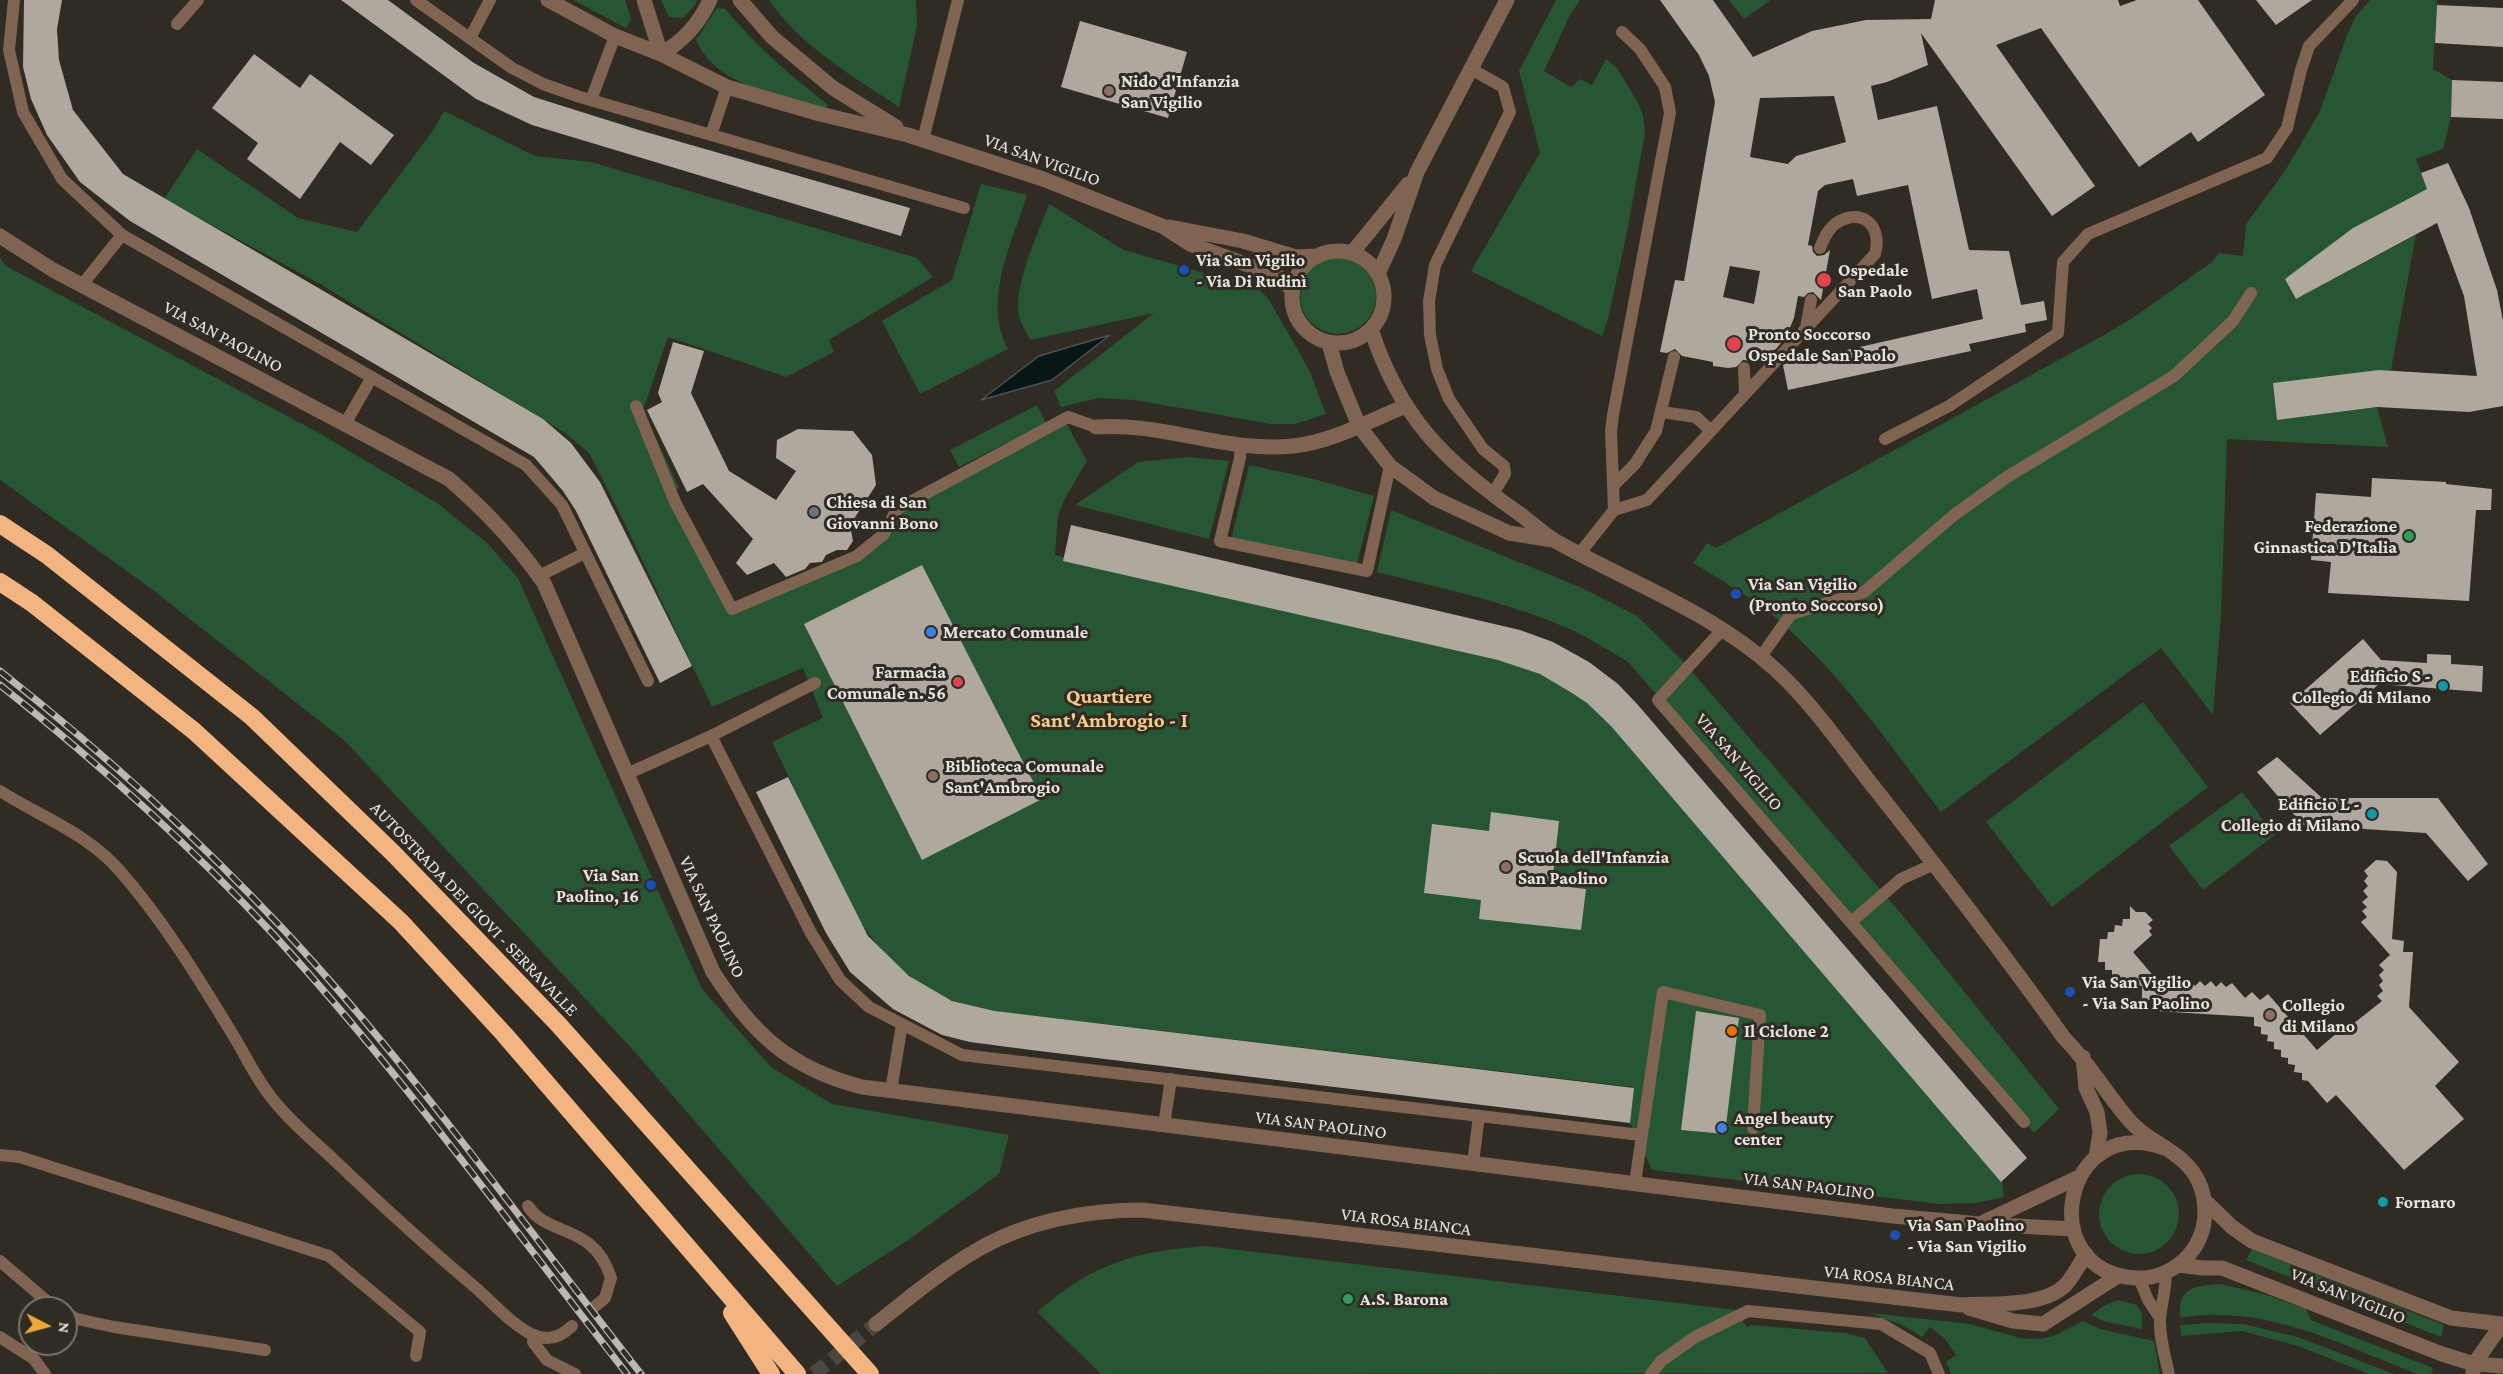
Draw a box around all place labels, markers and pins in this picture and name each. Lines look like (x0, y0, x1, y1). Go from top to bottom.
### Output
place label: Nido d'Infanzia San Vigilio (1121, 70, 1240, 112)
marker: Nido d'Infanzia San Vigilio (1102, 84, 1116, 98)
place label: Via San Vigilio - Via Di Rudinì (1196, 249, 1307, 292)
place label: Ospedale San Paolo (1838, 259, 1912, 302)
marker: Via San Vigilio - Via Di Rudinì (1177, 263, 1191, 277)
marker: Ospedale San Paolo (1815, 271, 1833, 289)
place label: Pronto Soccorso Ospedale San Paolo (1748, 323, 1896, 366)
marker: Pronto Soccorso Ospedale San Paolo (1725, 335, 1743, 353)
place label: Chiesa di San Giovanni Bono (826, 491, 938, 534)
marker: Chiesa di San Giovanni Bono (807, 505, 821, 519)
place label: Federazione Ginnastica D'Italia (2253, 515, 2397, 558)
marker: Federazione Ginnastica D'Italia (2402, 529, 2416, 543)
place label: Via San Vigilio (Pronto Soccorso) (1748, 573, 1884, 616)
marker: Via San Vigilio (Pronto Soccorso) (1729, 587, 1743, 601)
place label: Mercato Comunale (943, 621, 1088, 643)
marker: Mercato Comunale (924, 625, 938, 639)
place label: Farmacia Comunale n. 56 (827, 661, 946, 704)
place label: Edificio S - Collegio di Milano (2292, 665, 2431, 708)
marker: Farmacia Comunale n. 56 (951, 675, 965, 689)
marker: Edificio S - Collegio di Milano (2436, 679, 2450, 693)
place label: Biblioteca Comunale Sant'Ambrogio (945, 755, 1104, 798)
marker: Biblioteca Comunale Sant'Ambrogio (926, 769, 940, 783)
place label: Edificio L - Collegio di Milano (2221, 793, 2360, 836)
marker: Edificio L - Collegio di Milano (2365, 807, 2379, 821)
place label: Scuola dell'Infanzia San Paolino (1518, 846, 1669, 888)
marker: Scuola dell'Infanzia San Paolino (1499, 860, 1513, 874)
place label: Via San Paolino, 16 (556, 864, 639, 906)
marker: Via San Paolino, 16 (644, 878, 658, 892)
place label: Via San Vigilio - Via San Paolino (2082, 971, 2210, 1014)
marker: Via San Vigilio - Via San Paolino (2063, 985, 2077, 999)
place label: Collegio di Milano (2282, 994, 2355, 1036)
marker: Collegio di Milano (2263, 1008, 2277, 1022)
place label: Il Ciclone 2 (1744, 1020, 1829, 1042)
marker: Il Ciclone 2 (1725, 1024, 1739, 1038)
place label: Angel beauty center (1734, 1107, 1833, 1150)
marker: Angel beauty center (1715, 1121, 1729, 1135)
place label: Fornaro (2395, 1191, 2456, 1213)
marker: Fornaro (2376, 1195, 2390, 1209)
place label: Via San Paolino - Via San Vigilio (1907, 1214, 2027, 1256)
marker: Via San Paolino - Via San Vigilio (1888, 1228, 1902, 1242)
place label: A.S. Barona (1360, 1288, 1448, 1310)
marker: A.S. Barona (1341, 1292, 1355, 1306)

